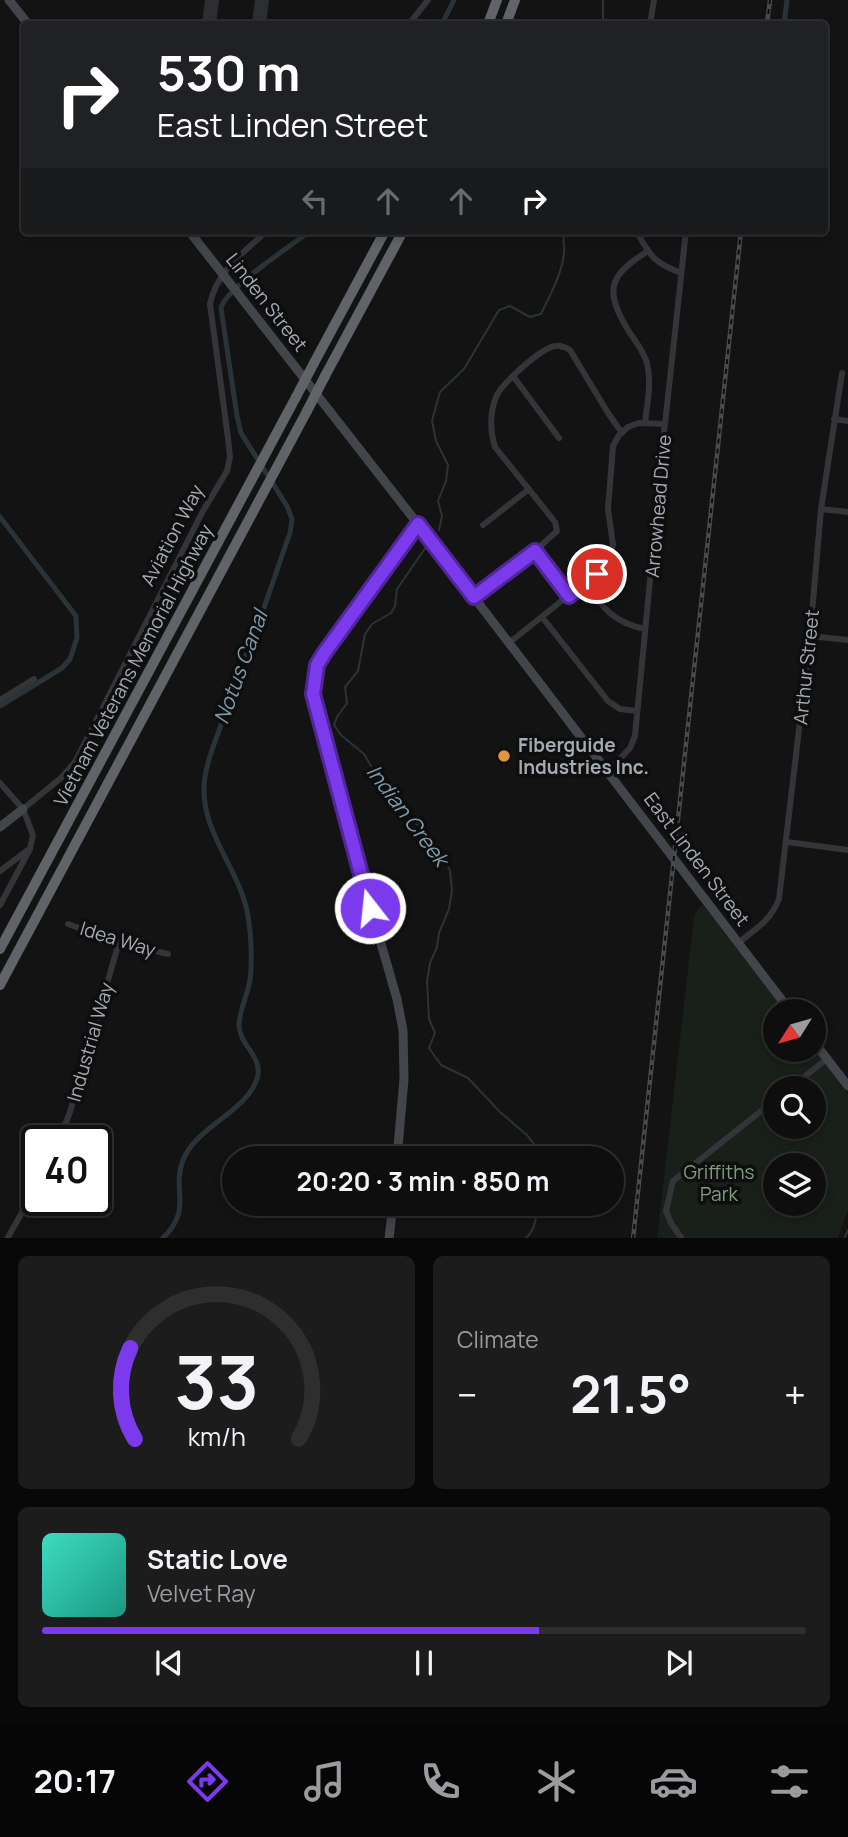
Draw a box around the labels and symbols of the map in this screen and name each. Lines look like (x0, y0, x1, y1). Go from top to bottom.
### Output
street label: Linden Street (220, 247, 314, 357)
street label: Arrowhead Drive (639, 434, 677, 578)
street label: Aviation Way (134, 480, 210, 590)
street label: Vietnam Veterans Memorial Highway (47, 519, 219, 811)
pin (567, 544, 627, 604)
water label: Notus Canal (207, 604, 275, 728)
street label: Arthur Street (787, 608, 825, 726)
place label: Fiberguide Industries Inc. (518, 732, 649, 780)
marker: Fiberguide Industries Inc. (496, 748, 512, 764)
water label: Indian Creek (361, 759, 457, 874)
street label: East Linden Street (638, 787, 756, 931)
position arrow (333, 871, 407, 945)
street label: Idea Way (77, 915, 159, 963)
street label: Industrial Way (61, 979, 119, 1105)
north arrow (763, 999, 826, 1062)
speed limit sign: 40 (21, 1125, 112, 1216)
park label: Griffiths Park (684, 1159, 754, 1207)

